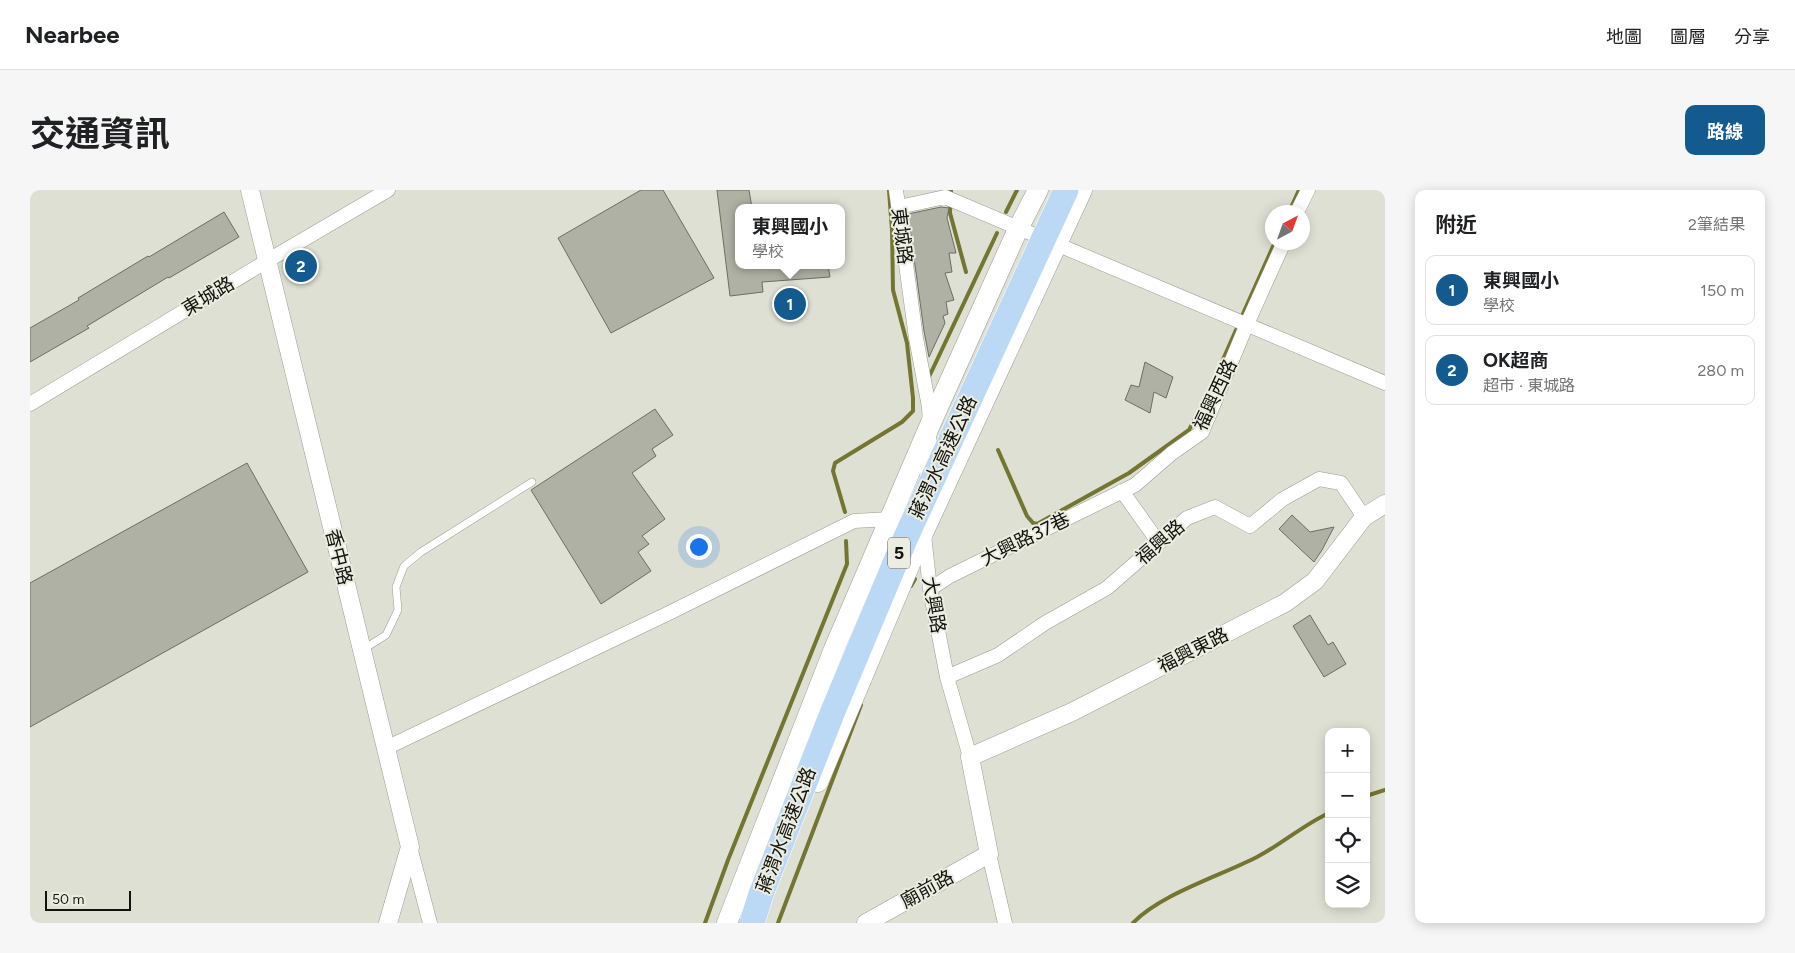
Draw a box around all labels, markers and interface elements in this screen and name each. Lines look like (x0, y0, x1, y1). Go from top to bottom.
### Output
text: Nearbee (25, 20, 120, 49)
text: 地圖 (1606, 26, 1642, 48)
text: 圖層 (1670, 26, 1706, 48)
text: 分享 (1734, 26, 1770, 48)
button: 路線 (1685, 105, 1765, 155)
text: 交通資訊 (30, 113, 170, 155)
popup (735, 204, 845, 269)
north arrow (1265, 205, 1310, 250)
street label: 東城路 (887, 206, 917, 266)
text: 附近 (1435, 212, 1477, 237)
text: 東興國小 (752, 215, 828, 238)
text: 2筆結果 (1688, 215, 1745, 234)
text: 學校 (752, 242, 784, 261)
pin: 2 (285, 247, 317, 285)
text: 東興國小 (1483, 269, 1559, 292)
street label: 東城路 (178, 271, 238, 321)
text: 1 (1449, 281, 1455, 300)
text: 150 m (1700, 281, 1744, 300)
pin: 1 (774, 285, 806, 323)
text: 學校 (1483, 296, 1515, 315)
text: OK超商 (1483, 349, 1549, 372)
street label: 福興西路 (1189, 356, 1241, 434)
text: 2 (1447, 361, 1457, 380)
text: 280 m (1697, 361, 1744, 380)
text: 超市 · 東城路 (1483, 376, 1575, 395)
street label: 蔣渭水高速公路 (904, 392, 982, 522)
street label: 大興路37巷 (977, 508, 1073, 570)
street label: 福興路 (1131, 515, 1189, 569)
street label: 香中路 (321, 527, 357, 587)
your location (686, 534, 712, 560)
road number: 5 (888, 538, 910, 568)
street label: 大興路 (918, 575, 950, 635)
street label: 福興東路 (1154, 622, 1232, 678)
map controls (1325, 728, 1370, 908)
button: + (1325, 728, 1370, 773)
street label: 蔣渭水高速公路 (751, 764, 821, 896)
button: − (1325, 773, 1370, 818)
button: locate (1325, 818, 1370, 863)
button: layers (1325, 863, 1370, 908)
street label: 廟前路 (896, 865, 958, 913)
scale bar (45, 888, 131, 911)
text: 50 m (52, 891, 84, 908)

